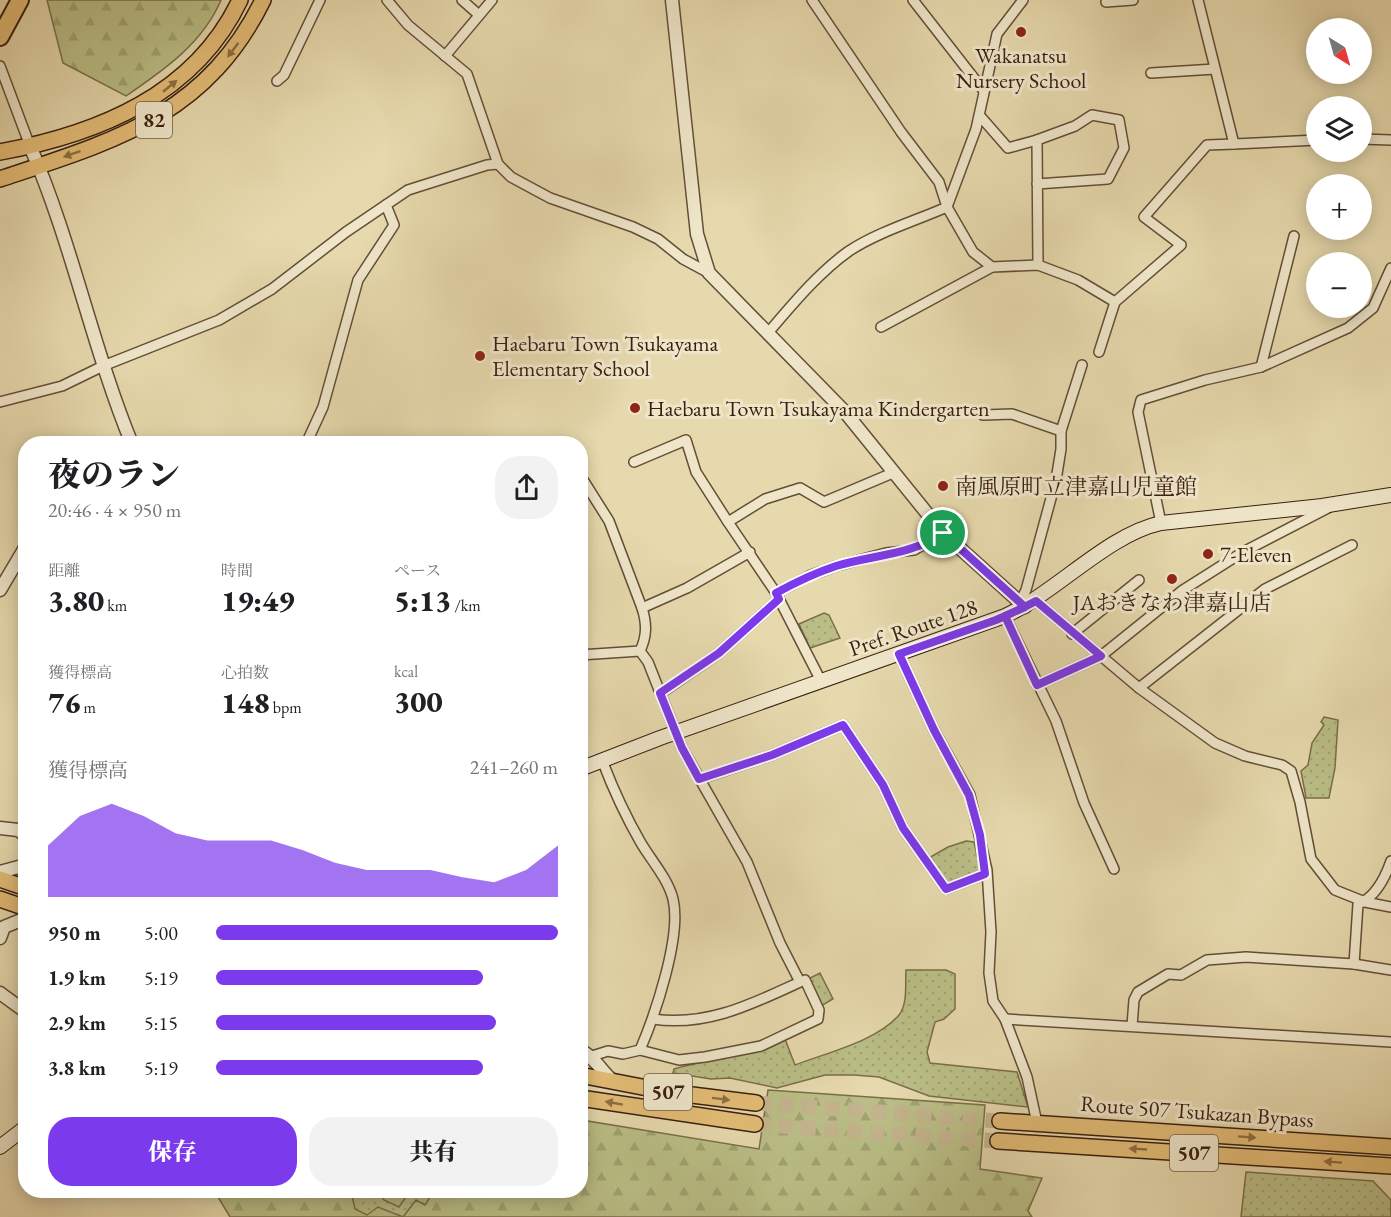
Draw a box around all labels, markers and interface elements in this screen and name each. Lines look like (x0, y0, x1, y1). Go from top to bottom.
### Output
north arrow (1306, 18, 1372, 84)
map controls (1306, 18, 1372, 318)
marker: Wakanatsu Nursery School (1014, 25, 1028, 39)
place label: Wakanatsu Nursery School (956, 41, 1086, 95)
one-way arrow (226, 42, 239, 58)
one-way arrow (162, 80, 177, 93)
button: layers (1306, 96, 1372, 162)
road number: 82 (136, 102, 172, 138)
one-way arrow (63, 150, 81, 160)
button: + (1306, 174, 1372, 240)
button: − (1306, 252, 1372, 318)
place label: Haebaru Town Tsukayama Elementary School (492, 329, 719, 383)
marker: Haebaru Town Tsukayama Elementary School (473, 349, 487, 363)
place label: Haebaru Town Tsukayama Kindergarten (647, 394, 990, 423)
marker: Haebaru Town Tsukayama Kindergarten (628, 401, 642, 415)
text: 夜のラン (48, 453, 180, 496)
button: share (495, 456, 558, 519)
place label: 南風原町立津嘉山児童館 (955, 472, 1197, 501)
marker: 南風原町立津嘉山児童館 (936, 479, 950, 493)
text: 20:46 · 4 × 950 m (48, 497, 181, 523)
pin (917, 507, 968, 558)
icon: arrive (926, 516, 959, 549)
place label: 7-Eleven (1220, 540, 1293, 569)
marker: 7-Eleven (1201, 547, 1215, 561)
text: 距離 (48, 560, 80, 581)
text: 時間 (221, 560, 253, 581)
text: ペース (394, 560, 441, 581)
marker: JAおきなわ津嘉山店 (1165, 572, 1179, 586)
text: 3.80 (48, 581, 104, 620)
text: 19:49 (221, 581, 294, 620)
text: 5:13 (394, 581, 451, 620)
place label: JAおきなわ津嘉山店 (1071, 588, 1271, 617)
street label: Pref. Route 128 (845, 592, 981, 663)
text: km (104, 595, 127, 616)
text: /km (451, 595, 481, 616)
text: kcal (394, 661, 418, 682)
text: 獲得標高 (48, 662, 112, 683)
text: 心拍数 (221, 662, 269, 683)
text: 300 (394, 682, 443, 721)
text: 76 (48, 683, 80, 722)
text: 148 (221, 683, 270, 722)
text: m (80, 697, 96, 718)
text: bpm (270, 697, 302, 718)
text: 241–260 m (470, 754, 558, 780)
text: 獲得標高 (48, 757, 128, 783)
text: 950 m (48, 920, 101, 946)
text: 5:00 (144, 920, 178, 946)
text: 1.9 km (48, 965, 106, 991)
text: 5:19 (144, 965, 178, 991)
text: 2.9 km (48, 1010, 106, 1036)
text: 5:15 (144, 1010, 178, 1036)
text: 3.8 km (48, 1055, 106, 1081)
text: 5:19 (144, 1055, 178, 1081)
road number: 507 (644, 1074, 692, 1110)
street label: Route 507 Tsukazan Bypass (1079, 1089, 1315, 1134)
one-way arrow (711, 1094, 730, 1103)
one-way arrow (605, 1099, 624, 1108)
button: 保存 (48, 1117, 297, 1186)
button: 共有 (309, 1117, 558, 1186)
one-way arrow (1237, 1133, 1256, 1142)
road number: 507 (1170, 1135, 1218, 1171)
one-way arrow (1129, 1145, 1148, 1154)
one-way arrow (1323, 1158, 1342, 1167)

